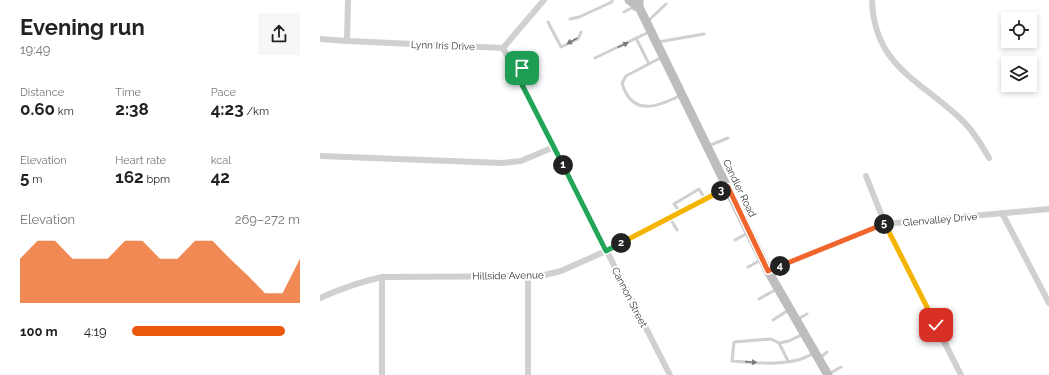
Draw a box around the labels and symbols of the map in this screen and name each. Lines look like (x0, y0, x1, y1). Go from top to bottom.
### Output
one-way arrow (566, 38, 578, 45)
street label: Lynn Iris Drive (411, 39, 475, 52)
one-way arrow (617, 42, 629, 48)
pin (505, 51, 539, 85)
pin: 1 (553, 155, 573, 175)
street label: Candler Road (721, 158, 758, 219)
pin: 3 (711, 181, 731, 201)
street label: Glenvalley Drive (902, 211, 978, 228)
pin: 5 (874, 214, 894, 234)
pin: 2 (611, 233, 631, 253)
pin: 4 (770, 256, 790, 276)
street label: Cannon Street (610, 265, 650, 330)
street label: Hillside Avenue (472, 269, 544, 282)
pin (919, 308, 953, 342)
one-way arrow (745, 359, 757, 366)

